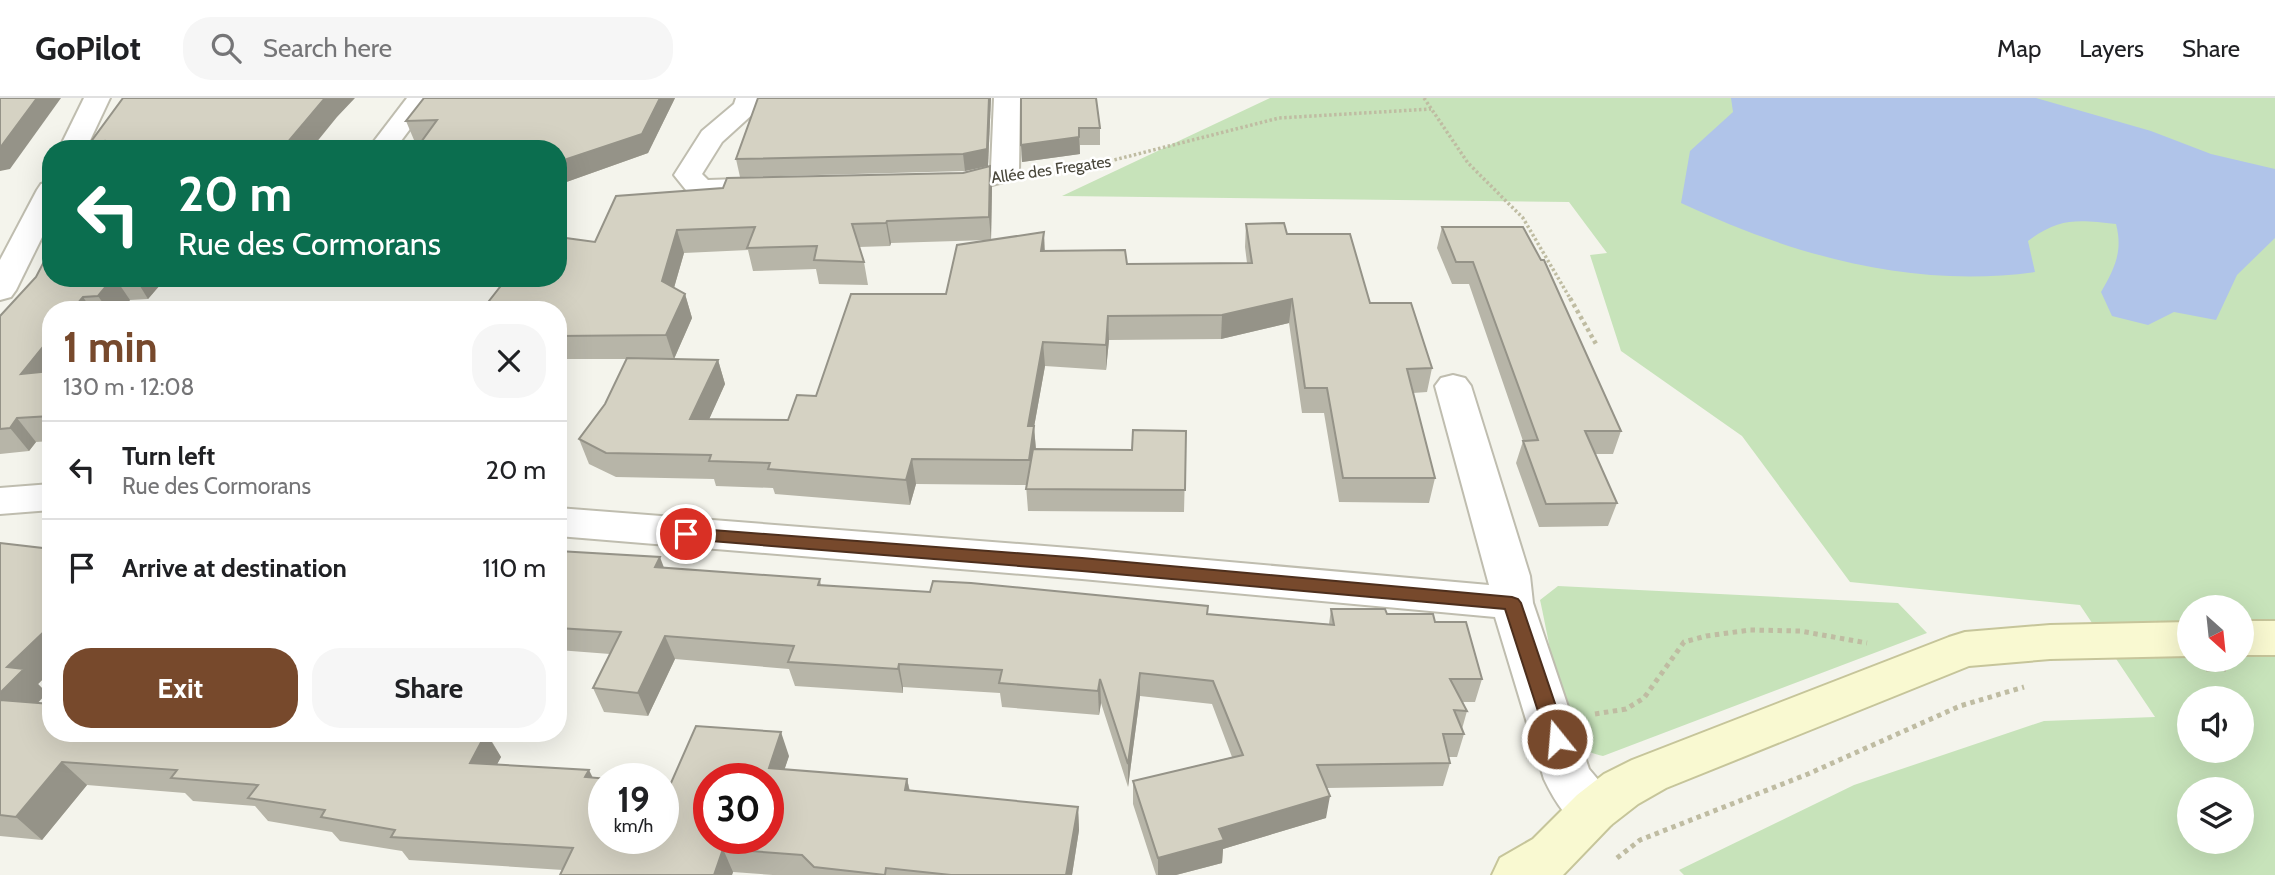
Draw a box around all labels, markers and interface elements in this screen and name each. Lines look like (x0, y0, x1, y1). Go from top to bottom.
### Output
search box (183, 17, 673, 80)
text: GoPilot (35, 28, 141, 68)
icon: search (207, 29, 245, 67)
text: Search here (263, 32, 392, 64)
text: Map (1997, 34, 2041, 63)
text: Layers (2079, 34, 2144, 63)
text: Share (2182, 34, 2240, 63)
street label: Allée des Fregates (990, 152, 1113, 187)
text: 20 m (178, 164, 292, 223)
icon: left (63, 168, 154, 259)
text: Rue des Cormorans (178, 224, 441, 263)
text: 1 min (63, 321, 158, 373)
button: close (472, 324, 546, 398)
text: 130 m · 12:08 (63, 373, 195, 401)
text: Turn left (122, 440, 215, 472)
icon: left (63, 451, 101, 489)
text: 20 m (486, 454, 546, 486)
text: Rue des Cormorans (122, 472, 311, 500)
pin (656, 504, 716, 564)
icon: arrive (667, 515, 705, 553)
icon: arrive (63, 549, 101, 587)
text: Arrive at destination (122, 552, 347, 584)
text: 110 m (482, 552, 546, 584)
north arrow (2177, 595, 2254, 672)
map controls (2177, 595, 2254, 854)
button: Exit (63, 648, 298, 728)
button: Share (312, 648, 546, 728)
button: sound (2177, 686, 2254, 763)
position arrow (1520, 702, 1594, 776)
speed limit sign: 30 (693, 763, 784, 854)
button: layers (2177, 777, 2254, 854)
text: 19 (617, 778, 650, 821)
text: km/h (614, 815, 653, 837)

